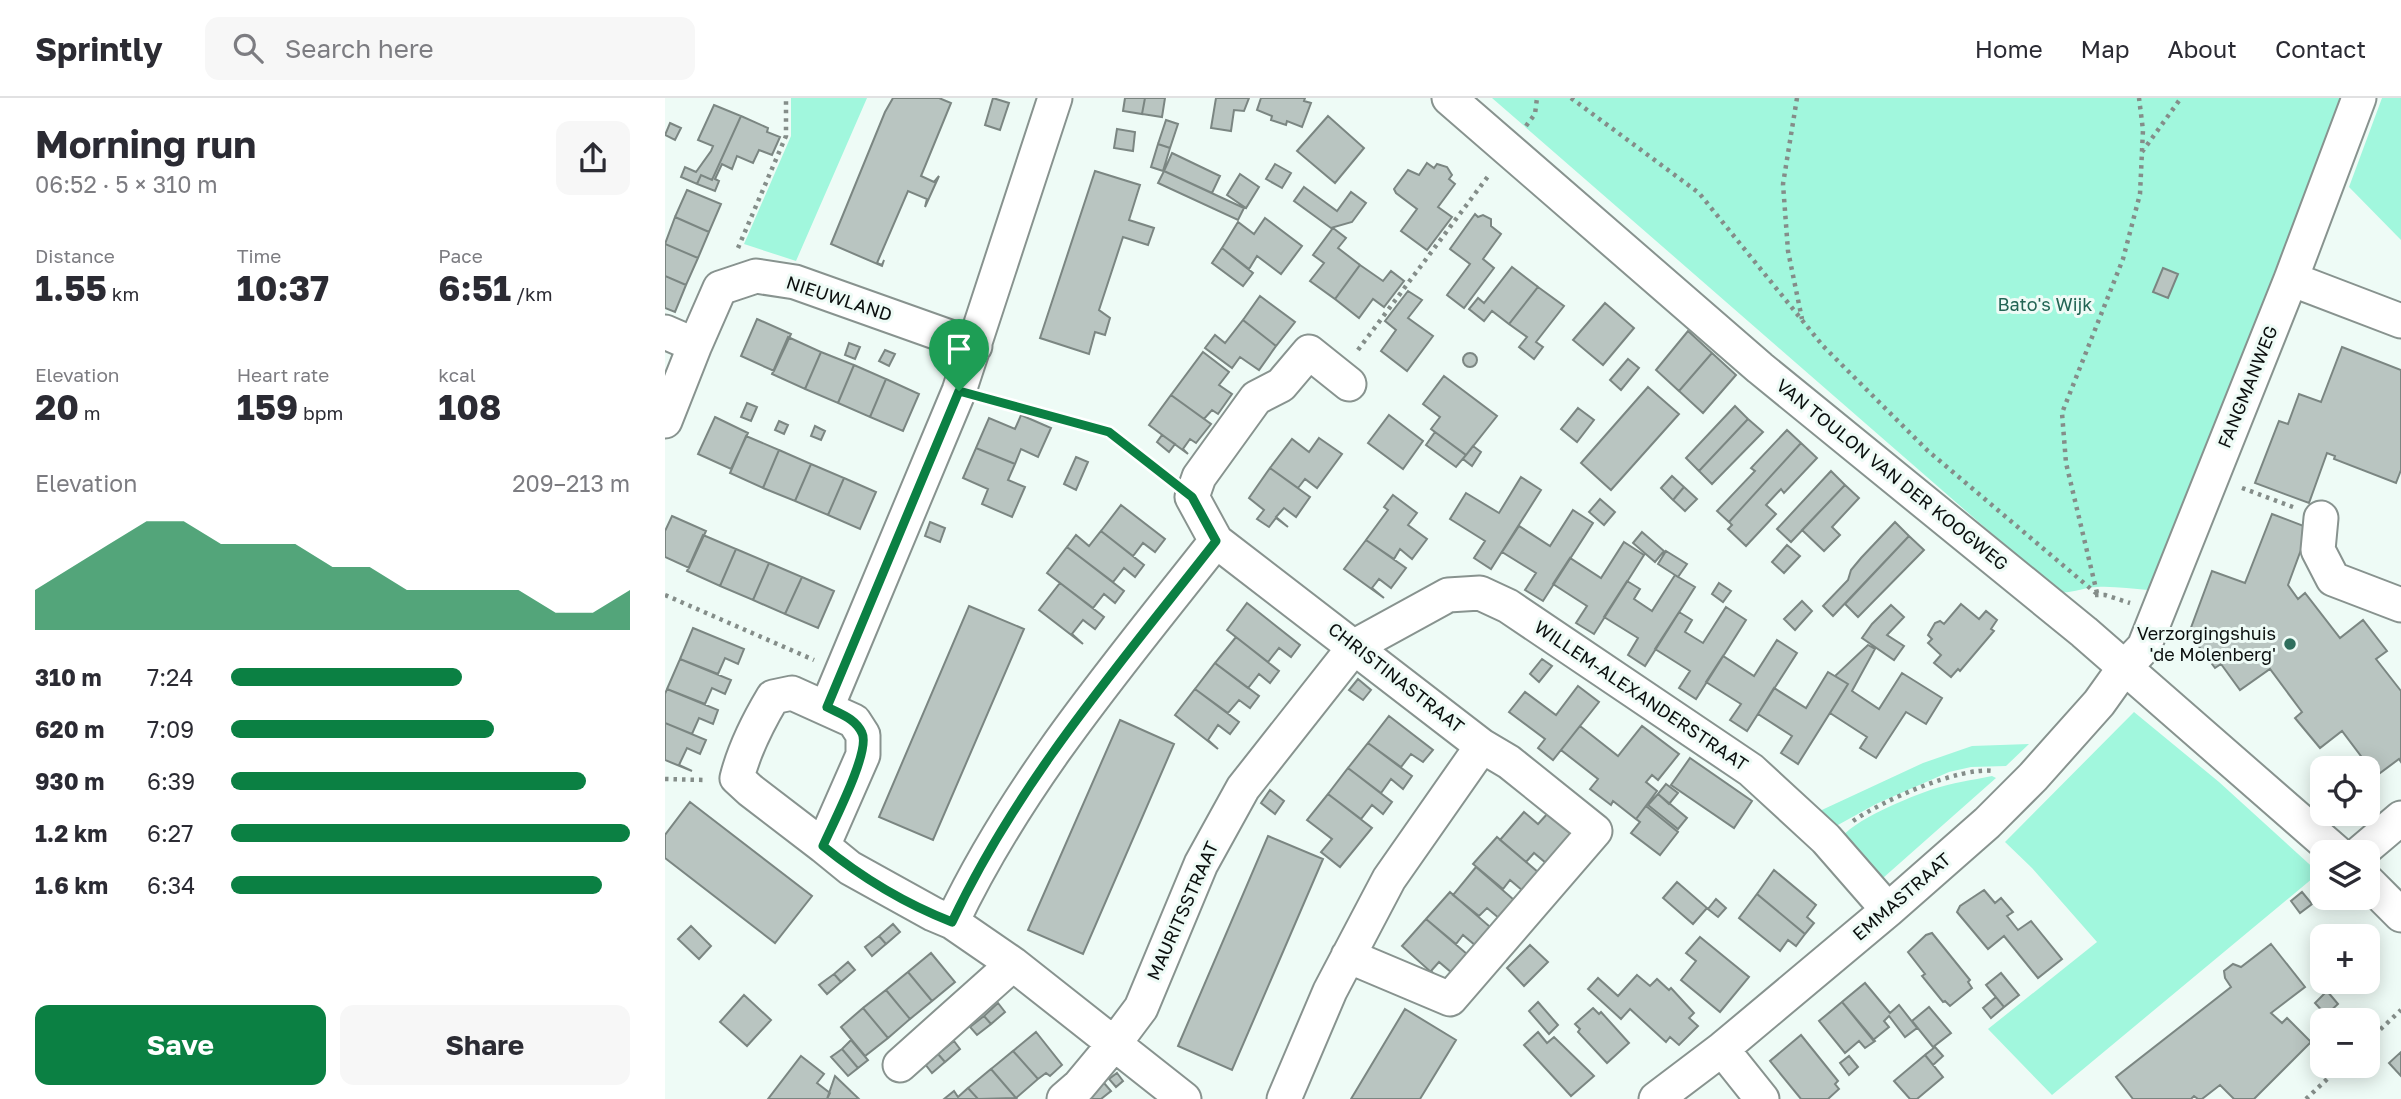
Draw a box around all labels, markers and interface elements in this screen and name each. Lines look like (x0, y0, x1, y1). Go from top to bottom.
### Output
search box (205, 17, 695, 80)
text: Sprintly (35, 29, 163, 68)
icon: search (229, 29, 267, 67)
text: Search here (285, 33, 434, 64)
text: Home (1975, 34, 2043, 63)
text: Map (2081, 34, 2130, 63)
text: About (2168, 34, 2237, 63)
text: Contact (2275, 34, 2366, 63)
text: Morning run (35, 121, 256, 166)
button: share (556, 121, 630, 195)
text: 06:52 · 5 × 310 m (35, 170, 218, 198)
text: Distance (35, 244, 115, 267)
text: Time (237, 244, 281, 267)
text: Pace (438, 244, 483, 267)
text: 1.55 (35, 267, 107, 309)
text: 10:37 (237, 267, 329, 309)
text: 6:51 (438, 267, 511, 309)
street label: NIEUWLAND (784, 271, 895, 325)
text: km (107, 282, 139, 305)
text: /km (511, 282, 553, 305)
park label: Bato's Wijk (1998, 293, 2092, 315)
pin (929, 319, 989, 391)
street label: FANGMANWEG (2212, 322, 2282, 451)
icon: arrive (940, 330, 978, 368)
text: Elevation (35, 363, 120, 386)
text: Heart rate (237, 363, 329, 386)
text: kcal (438, 363, 476, 386)
street label: VAN TOULON VAN DER KOOGWEG (1772, 374, 2013, 575)
text: 20 (35, 386, 79, 428)
text: 159 (237, 386, 298, 428)
text: 108 (438, 386, 502, 428)
text: m (79, 401, 101, 424)
text: bpm (298, 401, 343, 424)
text: Elevation (35, 469, 137, 497)
text: 209–213 m (512, 469, 630, 497)
street label: WILLEM-ALEXANDERSTRAAT (1531, 615, 1752, 775)
street label: CHRISTINASTRAAT (1324, 617, 1469, 737)
place label: Verzorgingshuis 'de Molenberg' (2137, 622, 2276, 665)
marker: Verzorgingshuis 'de Molenberg' (2282, 636, 2298, 652)
text: 310 m (35, 663, 102, 691)
text: 7:24 (147, 663, 193, 691)
text: 620 m (35, 715, 104, 743)
text: 7:09 (147, 715, 194, 743)
map controls (2310, 756, 2380, 1078)
button: locate (2310, 756, 2380, 826)
text: 930 m (35, 767, 104, 795)
text: 6:39 (147, 767, 195, 795)
text: 1.2 km (35, 819, 107, 847)
text: 6:27 (147, 819, 193, 847)
street label: MAURITSSTRAAT (1142, 838, 1223, 983)
button: layers (2310, 840, 2380, 910)
street label: EMMASTRAAT (1848, 848, 1955, 945)
text: 1.6 km (35, 871, 108, 899)
text: 6:34 (147, 871, 195, 899)
button: + (2310, 924, 2380, 994)
button: Save (35, 1005, 326, 1085)
button: Share (340, 1005, 630, 1085)
button: − (2310, 1008, 2380, 1078)

